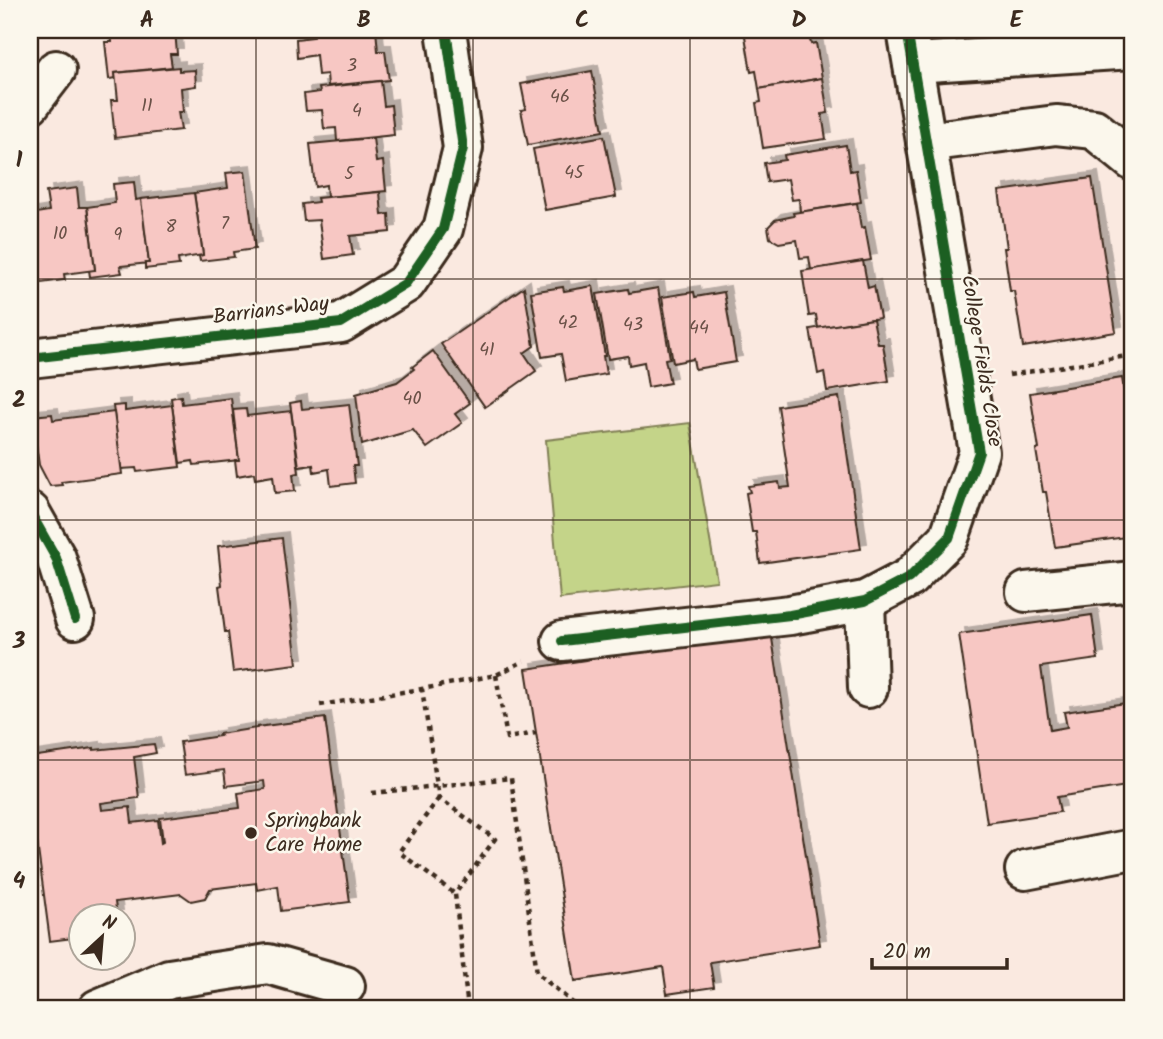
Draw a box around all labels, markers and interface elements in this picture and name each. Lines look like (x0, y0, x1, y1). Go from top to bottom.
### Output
text: A (140, 3, 154, 39)
text: B (357, 3, 371, 39)
text: C (575, 3, 589, 39)
text: D (791, 3, 807, 39)
text: E (1010, 3, 1024, 39)
house number: 3 (347, 52, 357, 81)
house number: 46 (550, 83, 570, 112)
house number: 11 (141, 92, 153, 121)
house number: 4 (352, 97, 362, 126)
text: 1 (16, 143, 23, 179)
house number: 45 (564, 159, 585, 188)
house number: 5 (344, 160, 355, 189)
house number: 7 (221, 210, 230, 239)
house number: 8 (166, 213, 177, 242)
house number: 10 (53, 220, 67, 249)
house number: 9 (114, 221, 123, 250)
street label: College Fields Close (951, 273, 1011, 450)
street label: Barrians Way (211, 287, 331, 334)
house number: 42 (558, 309, 578, 338)
house number: 43 (623, 311, 643, 340)
house number: 44 (689, 314, 709, 343)
house number: 41 (479, 336, 495, 365)
text: 2 (12, 383, 26, 419)
house number: 40 (403, 385, 421, 414)
text: 3 (12, 624, 26, 660)
place label: Springbank Care Home (265, 805, 363, 862)
marker: Springbank Care Home (243, 825, 259, 841)
text: 4 (13, 864, 26, 900)
north arrow (66, 902, 136, 972)
text: N (97, 907, 121, 940)
scale bar (872, 927, 1007, 971)
text: 20 m (883, 936, 931, 969)

